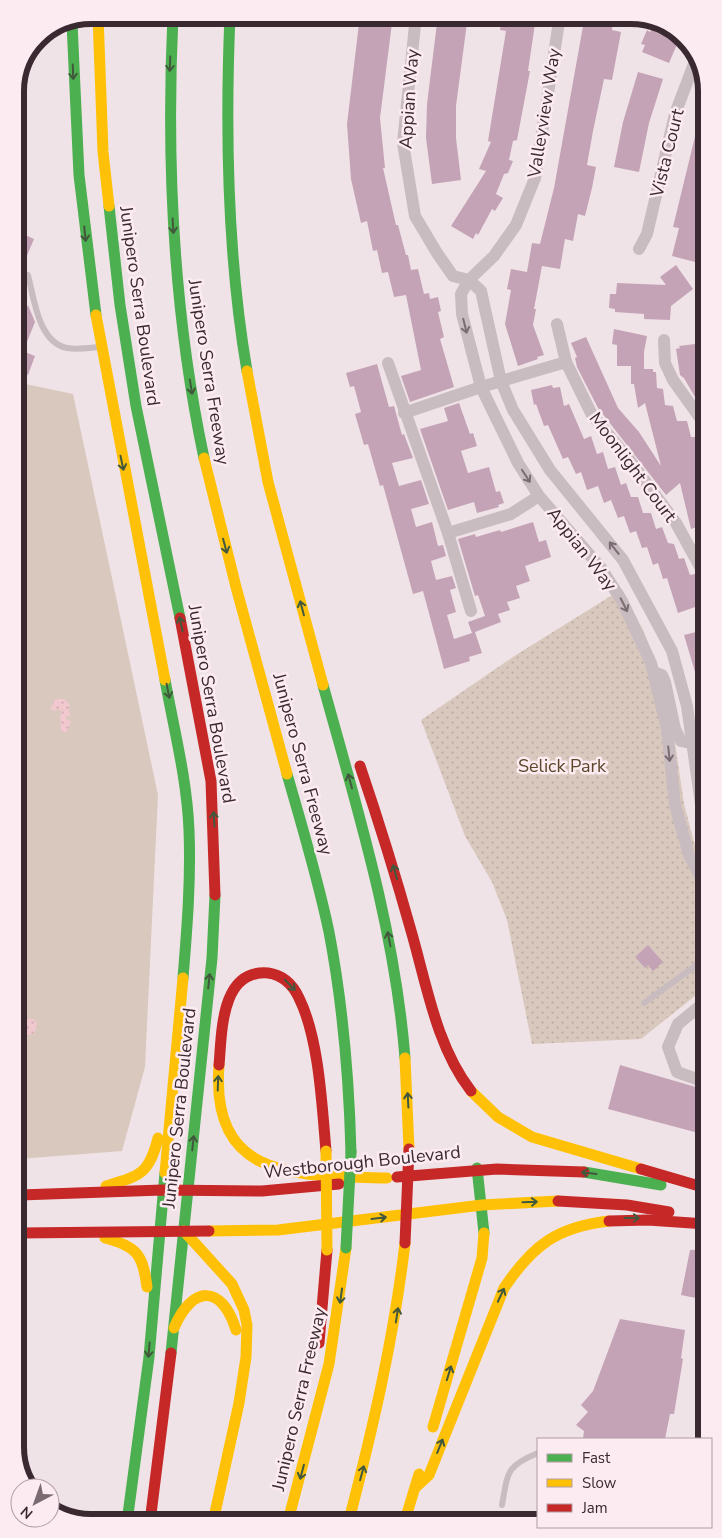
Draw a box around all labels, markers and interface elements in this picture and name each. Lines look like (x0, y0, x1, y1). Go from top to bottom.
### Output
street label: Valleyview Way (522, 46, 566, 180)
street label: Appian Way (394, 47, 425, 150)
one-way arrow (166, 55, 175, 71)
one-way arrow (69, 63, 78, 79)
street label: Vista Court (644, 106, 690, 201)
street label: Junipero Serra Boulevard (114, 204, 166, 407)
one-way arrow (168, 218, 177, 234)
one-way arrow (80, 225, 90, 241)
street label: Junipero Serra Freeway (182, 276, 236, 467)
one-way arrow (461, 318, 471, 334)
one-way arrow (186, 379, 196, 395)
street label: Moonlight Court (584, 407, 683, 527)
one-way arrow (117, 455, 127, 471)
one-way arrow (521, 468, 531, 482)
street label: Appian Way (542, 502, 623, 596)
one-way arrow (221, 538, 230, 554)
one-way arrow (608, 542, 619, 555)
one-way arrow (620, 597, 629, 612)
one-way arrow (297, 600, 306, 616)
street label: Junipero Serra Boulevard (183, 602, 241, 805)
one-way arrow (176, 617, 185, 633)
street label: Junipero Serra Freeway (267, 669, 339, 858)
one-way arrow (163, 683, 173, 699)
one-way arrow (665, 746, 674, 762)
park label: Selick Park (518, 754, 607, 778)
one-way arrow (344, 774, 354, 790)
one-way arrow (210, 811, 219, 827)
one-way arrow (390, 864, 399, 880)
one-way arrow (384, 931, 393, 947)
one-way arrow (204, 973, 214, 989)
one-way arrow (284, 979, 296, 991)
street label: Junipero Serra Boulevard (156, 1007, 201, 1210)
one-way arrow (214, 1076, 223, 1092)
one-way arrow (403, 1093, 412, 1109)
one-way arrow (188, 1135, 198, 1151)
street label: Westborough Boulevard (262, 1140, 462, 1184)
one-way arrow (582, 1168, 598, 1178)
one-way arrow (522, 1197, 538, 1207)
one-way arrow (370, 1213, 386, 1223)
one-way arrow (624, 1213, 640, 1223)
one-way arrow (335, 1288, 345, 1304)
one-way arrow (496, 1288, 506, 1303)
street label: Junipero Serra Freeway (266, 1304, 332, 1494)
one-way arrow (392, 1307, 402, 1323)
one-way arrow (145, 1342, 154, 1358)
one-way arrow (445, 1366, 454, 1382)
legend (537, 1438, 712, 1528)
one-way arrow (436, 1439, 445, 1454)
text: Fast (582, 1448, 611, 1468)
one-way arrow (297, 1463, 306, 1479)
one-way arrow (357, 1466, 367, 1482)
text: Slow (582, 1473, 617, 1493)
north arrow (10, 1478, 60, 1528)
text: Jam (581, 1498, 608, 1518)
text: N (17, 1502, 37, 1523)

